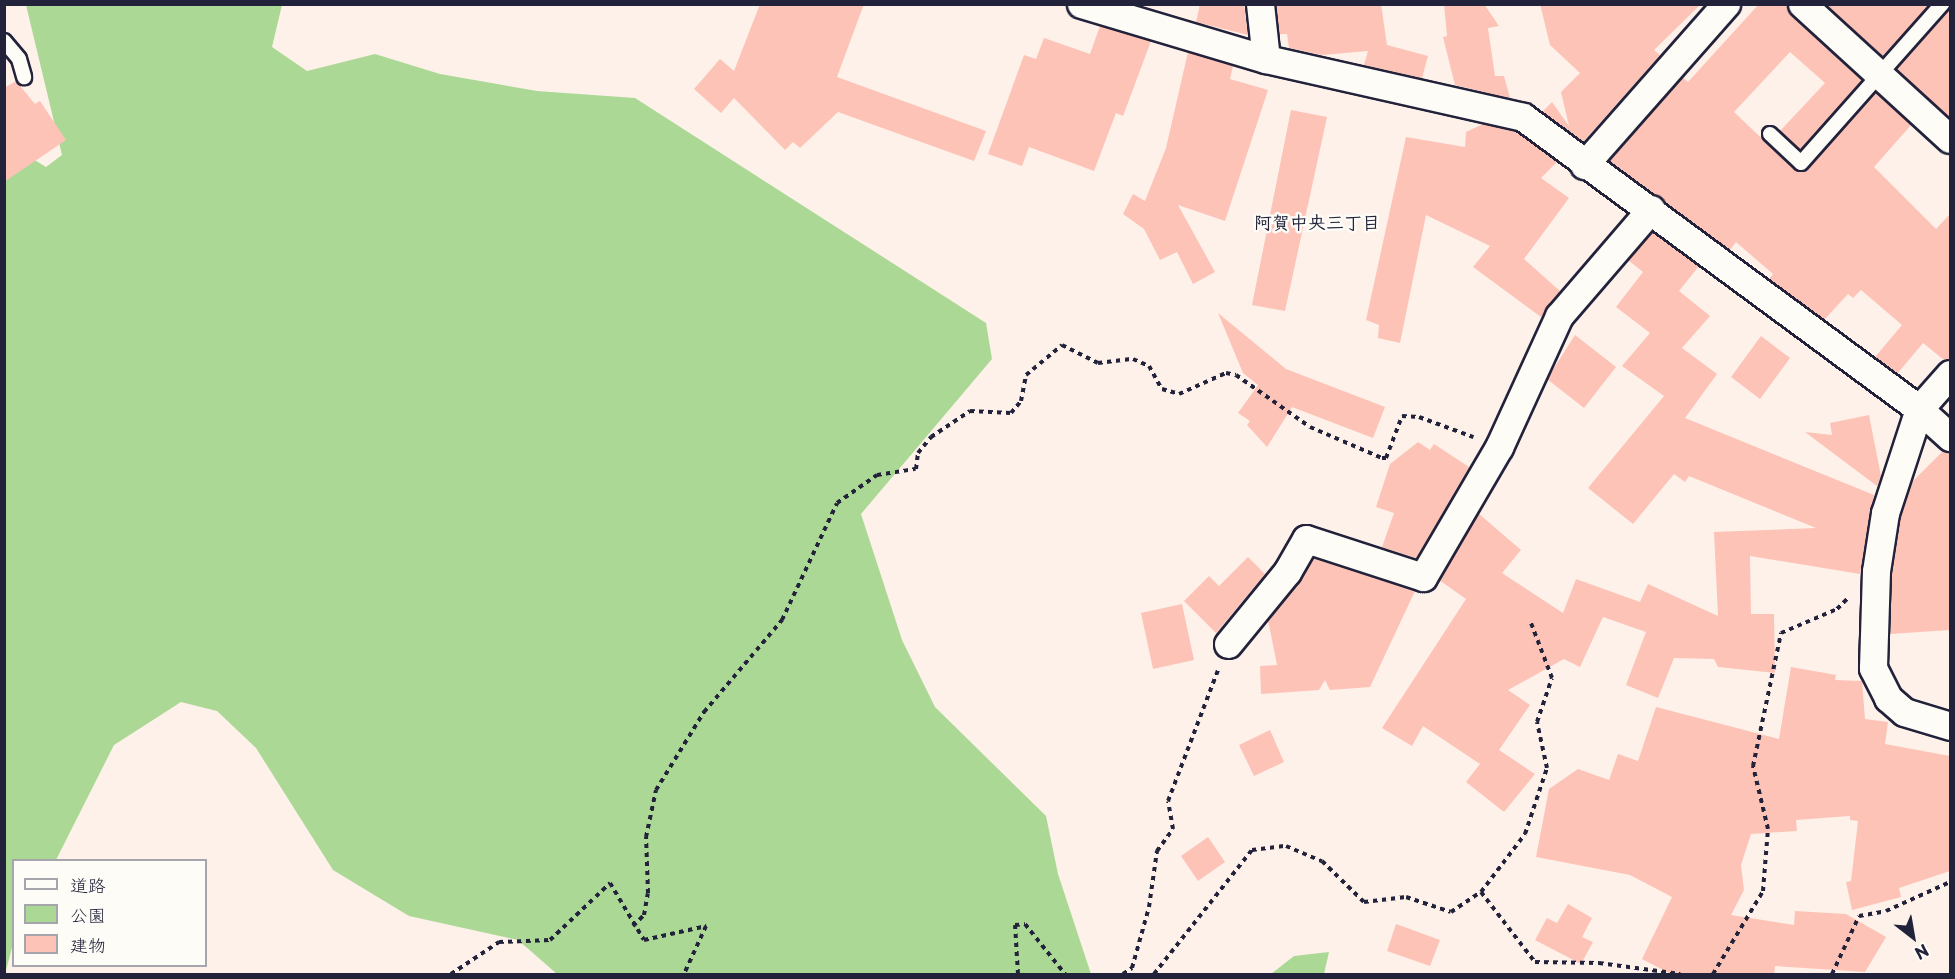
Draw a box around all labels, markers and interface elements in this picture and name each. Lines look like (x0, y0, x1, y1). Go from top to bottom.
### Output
district label: 阿賀中央三丁目 (1254, 211, 1380, 233)
legend (12, 859, 207, 967)
text: 道路 (70, 871, 106, 898)
text: 公園 (70, 901, 106, 928)
north arrow (1883, 907, 1943, 967)
text: 建物 (70, 931, 106, 958)
text: N (1911, 939, 1934, 966)

